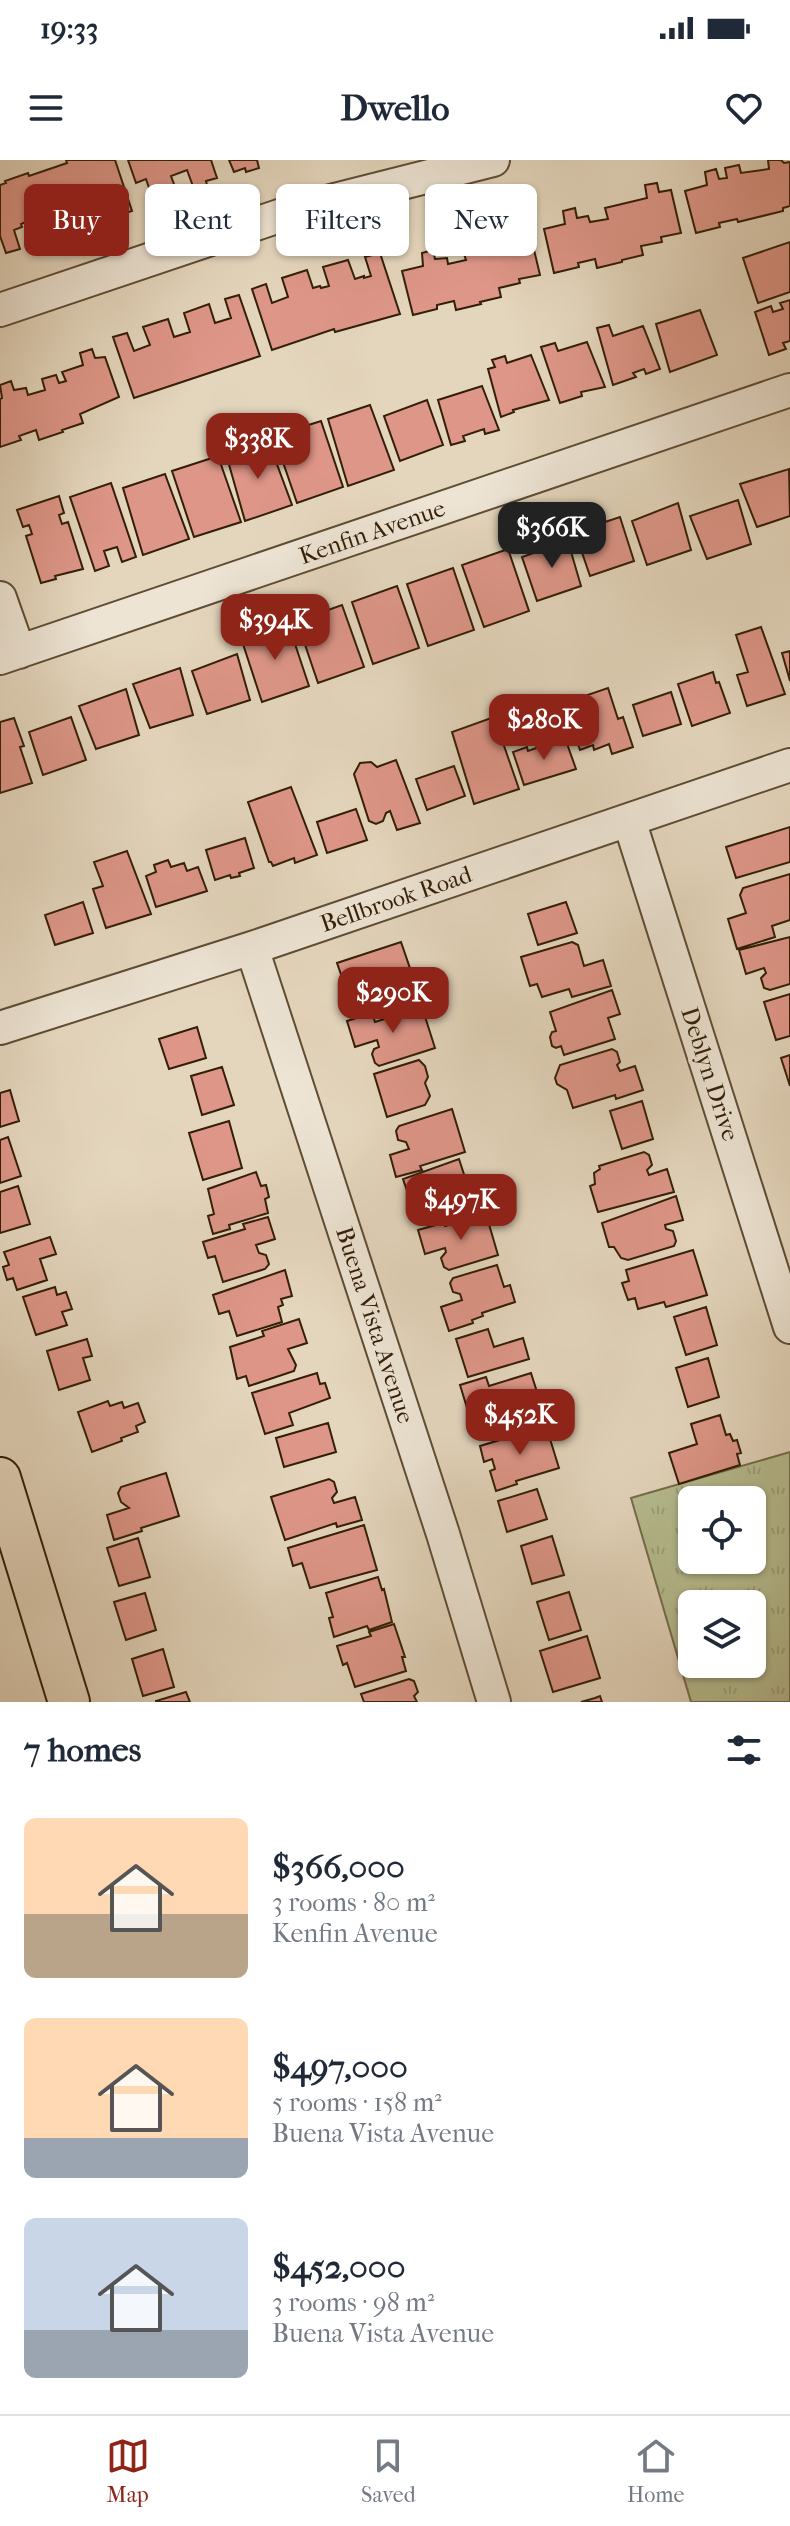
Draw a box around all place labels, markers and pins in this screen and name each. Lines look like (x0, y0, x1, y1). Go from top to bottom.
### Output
pin: $338K (202, 413, 314, 481)
pin: $366K (496, 502, 608, 570)
pin: $394K (219, 594, 331, 662)
pin: $280K (488, 694, 600, 762)
pin: $290K (337, 967, 449, 1035)
pin: $497K (405, 1174, 517, 1242)
pin: $452K (464, 1389, 576, 1457)

